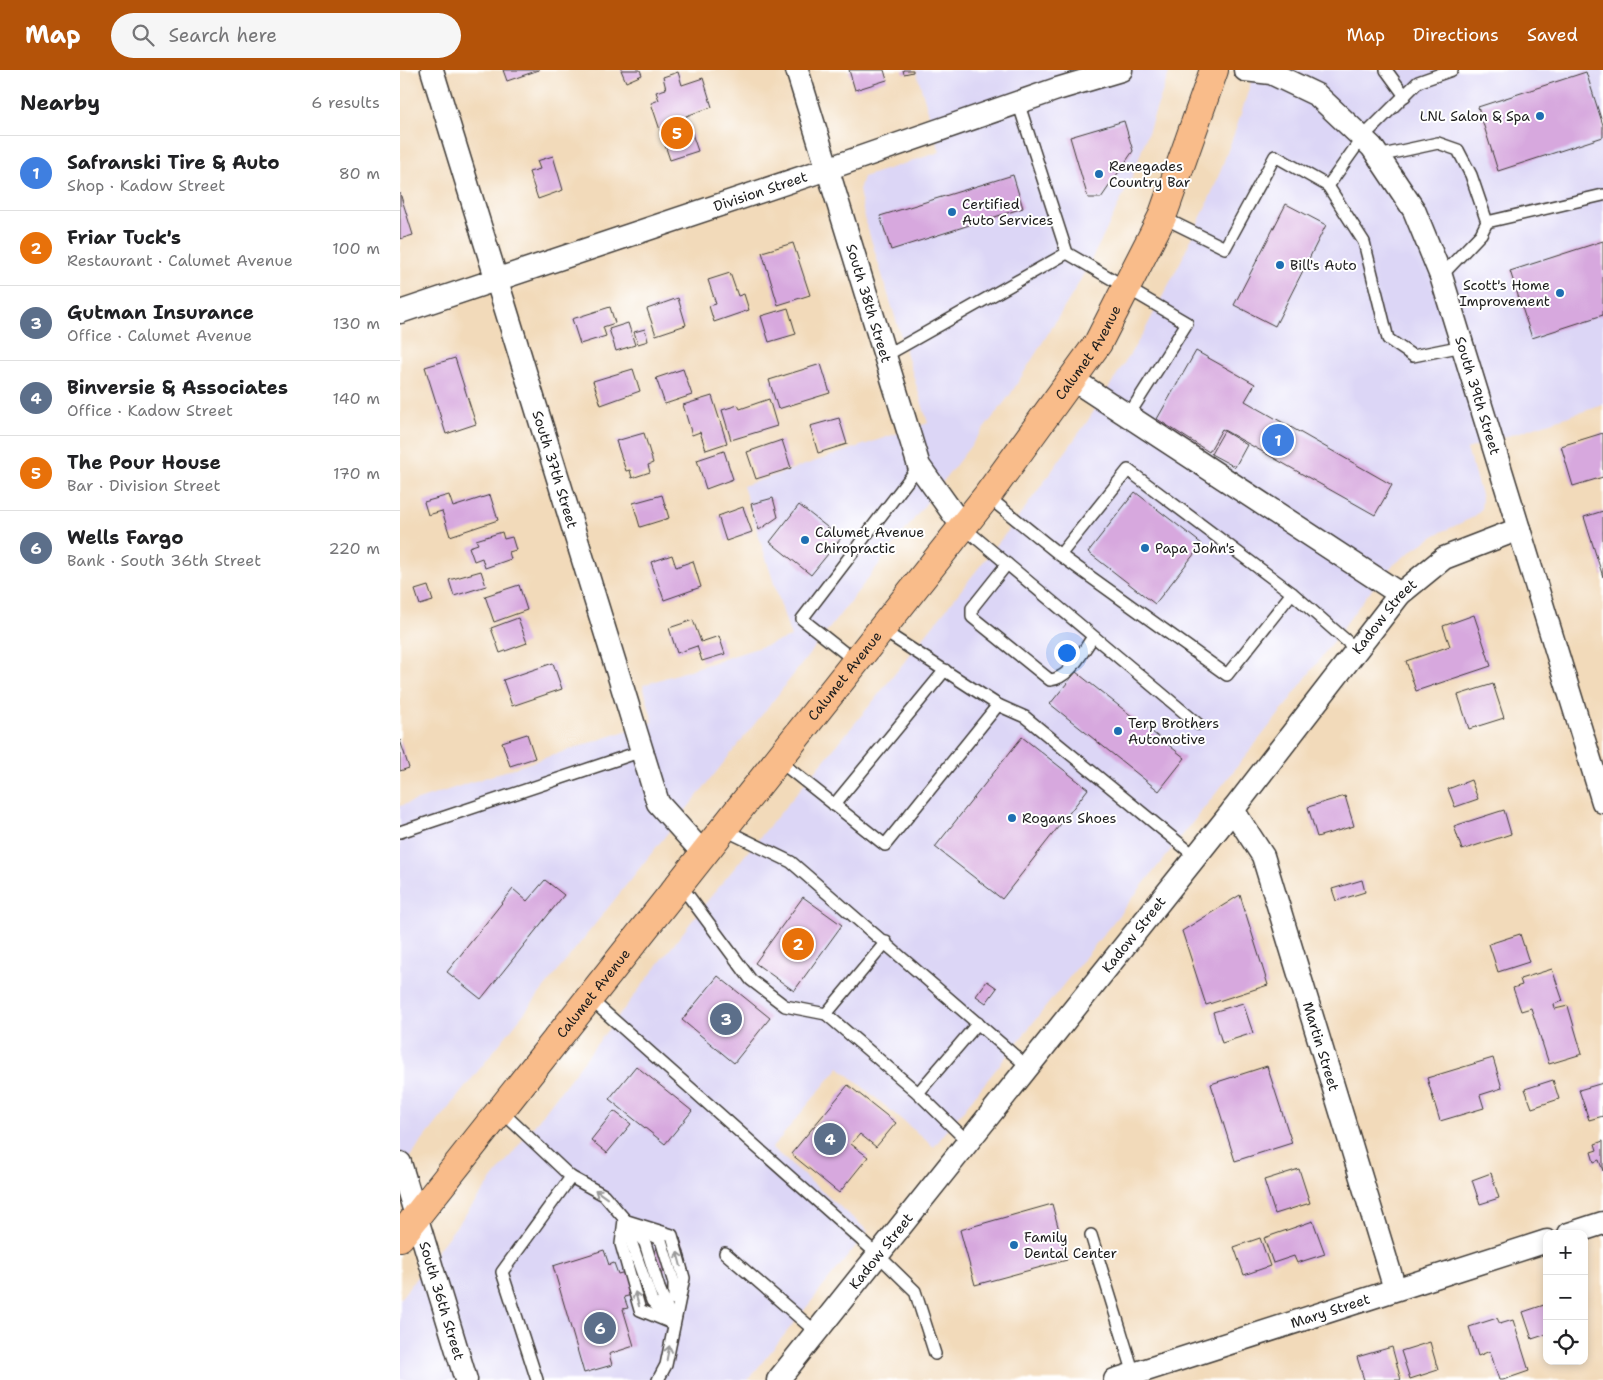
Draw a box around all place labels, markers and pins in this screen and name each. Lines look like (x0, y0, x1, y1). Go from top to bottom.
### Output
place label: LNL Salon & Spa (1420, 107, 1530, 125)
marker: LNL Salon & Spa (1534, 110, 1546, 122)
pin: 5 (661, 114, 693, 152)
place label: Renegades Country Bar (1109, 157, 1191, 191)
marker: Renegades Country Bar (1093, 168, 1105, 180)
place label: Certified Auto Services (962, 195, 1054, 229)
marker: Certified Auto Services (946, 206, 958, 218)
place label: Bill's Auto (1290, 256, 1357, 274)
marker: Bill's Auto (1274, 259, 1286, 271)
place label: Scott's Home Improvement (1459, 276, 1550, 310)
marker: Scott's Home Improvement (1554, 287, 1566, 299)
pin: 1 (1262, 421, 1294, 459)
place label: Calumet Avenue Chiropractic (815, 523, 924, 557)
marker: Calumet Avenue Chiropractic (799, 534, 811, 546)
place label: Papa John's (1155, 539, 1235, 557)
marker: Papa John's (1139, 542, 1151, 554)
place label: Terp Brothers Automotive (1128, 714, 1219, 748)
marker: Terp Brothers Automotive (1112, 725, 1124, 737)
place label: Rogans Shoes (1022, 809, 1117, 827)
marker: Rogans Shoes (1006, 812, 1018, 824)
pin: 2 (782, 925, 814, 963)
pin: 3 (710, 1000, 742, 1038)
pin: 4 (814, 1120, 846, 1158)
place label: Family Dental Center (1024, 1228, 1118, 1262)
marker: Family Dental Center (1008, 1239, 1020, 1251)
pin: 6 (584, 1309, 616, 1347)

